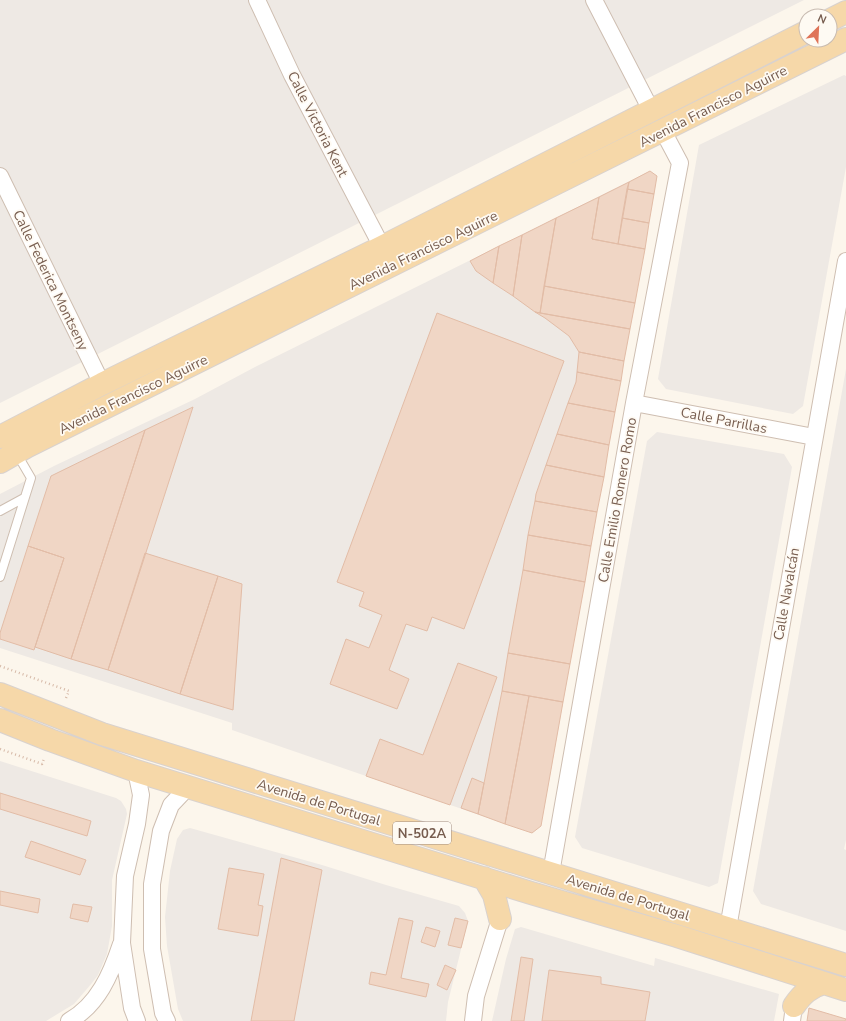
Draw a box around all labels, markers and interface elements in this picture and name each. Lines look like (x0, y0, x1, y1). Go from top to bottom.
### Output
north arrow (798, 8, 838, 48)
text: N (815, 11, 829, 28)
street label: Avenida Francisco Aguirre (636, 61, 790, 152)
street label: Calle Victoria Kent (283, 68, 352, 180)
street label: Avenida Francisco Aguirre (346, 206, 501, 295)
street label: Calle Federica Montseny (8, 207, 93, 354)
street label: Avenida Francisco Aguirre (56, 350, 211, 439)
street label: Calle Parrillas (679, 403, 769, 438)
street label: Calle Emilio Romero Romo (594, 416, 641, 584)
street label: Calle Navalcán (769, 546, 804, 642)
street label: Avenida de Portugal (255, 775, 384, 831)
road number: N-502A (393, 822, 451, 844)
street label: Avenida de Portugal (564, 870, 693, 926)

